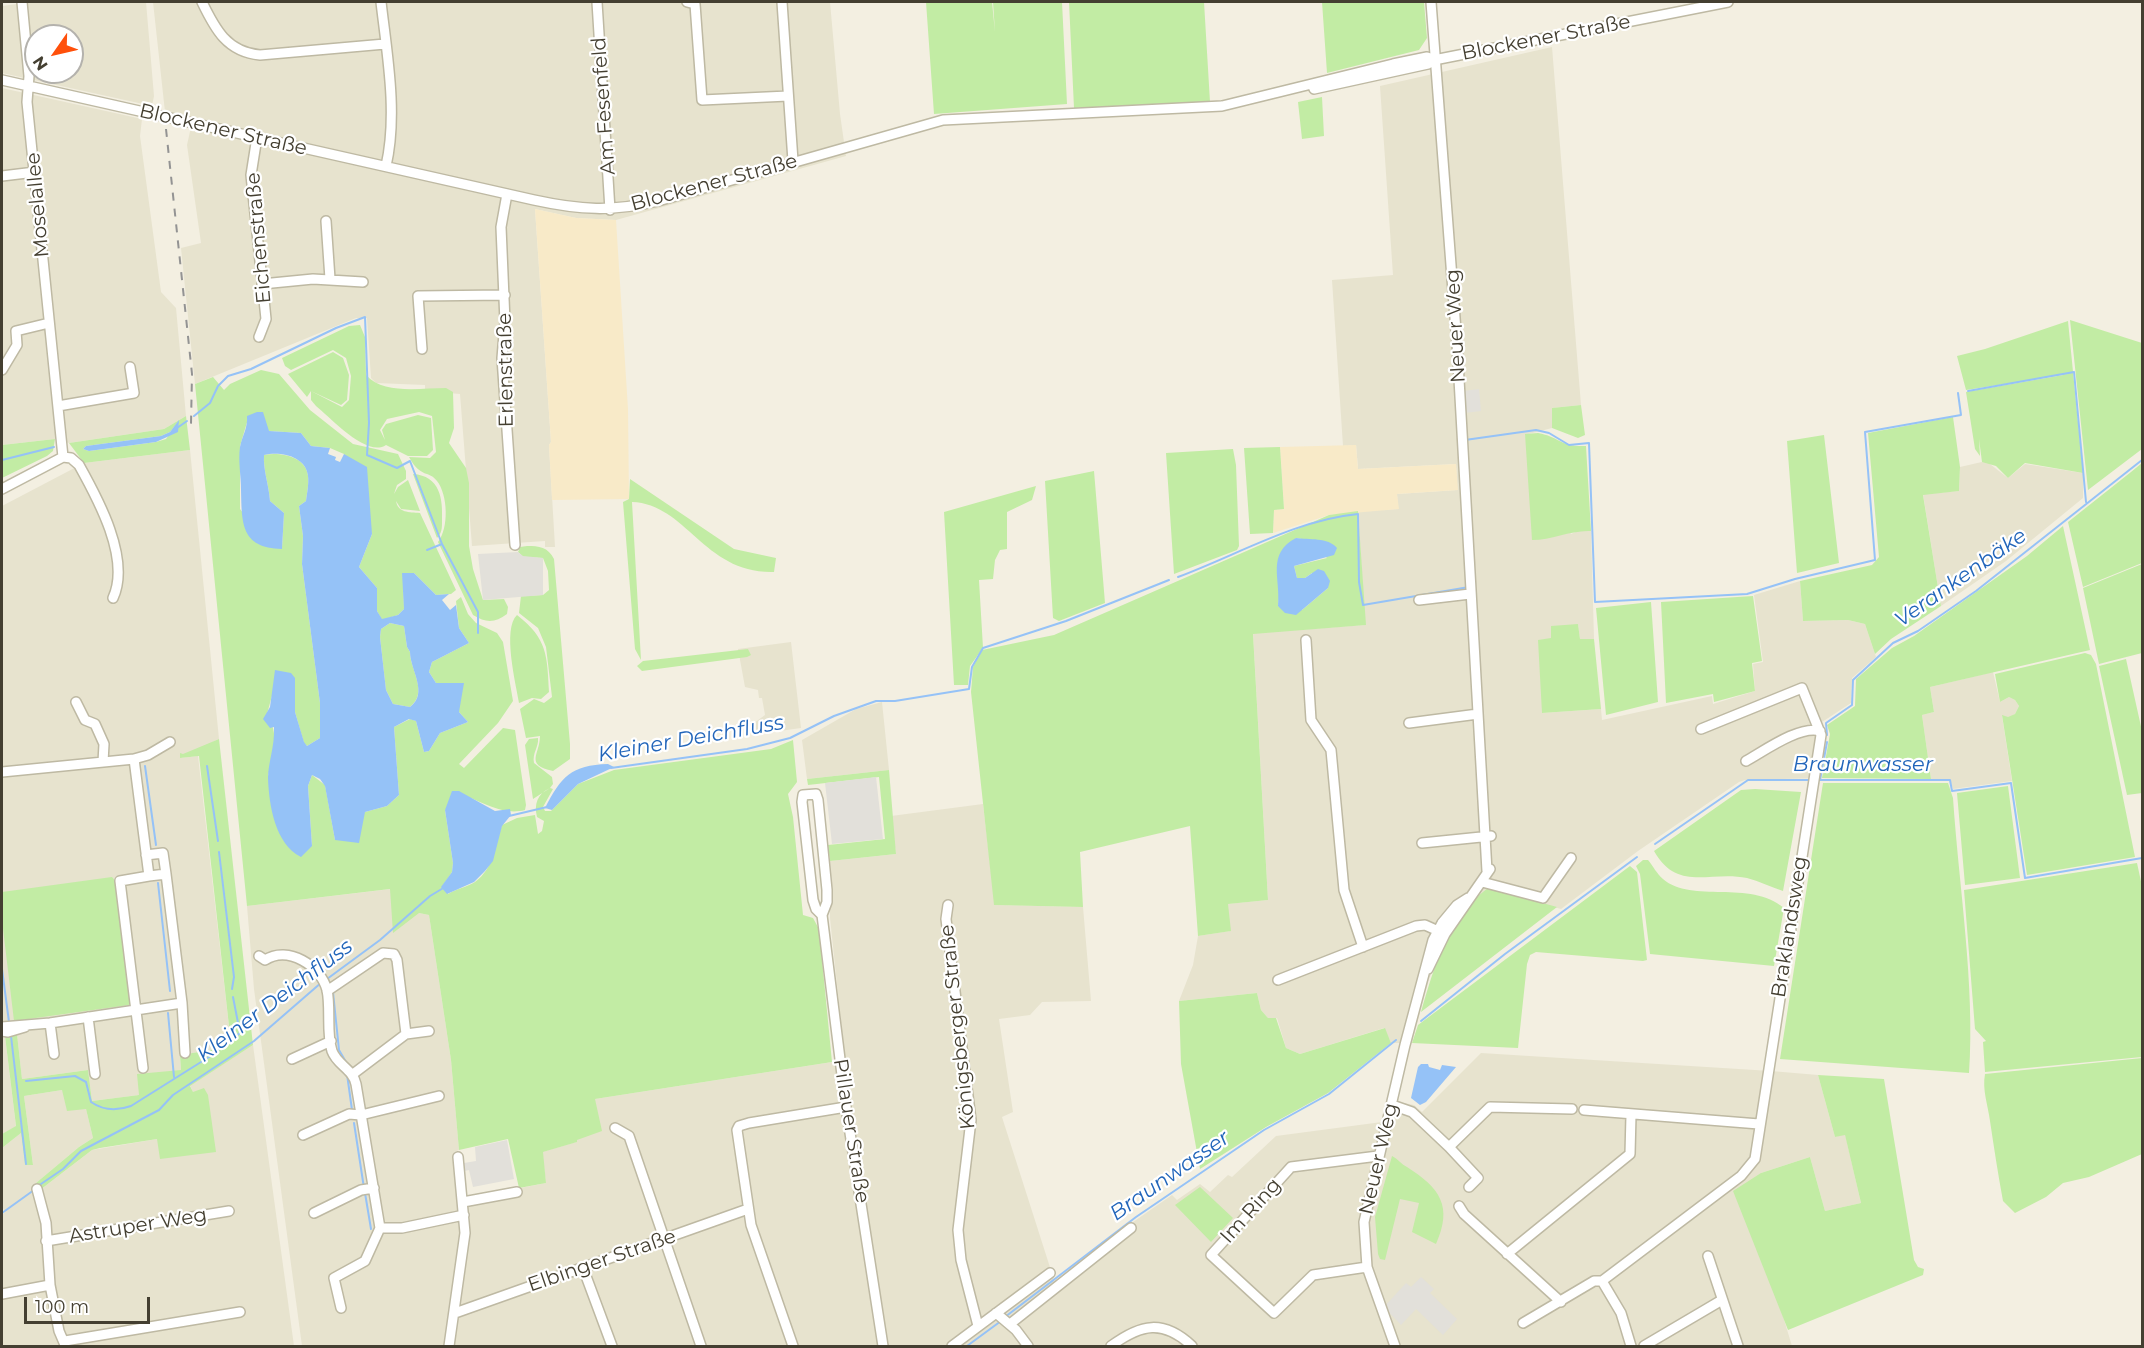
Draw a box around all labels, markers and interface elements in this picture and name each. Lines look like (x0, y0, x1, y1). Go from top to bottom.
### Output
street label: Blockener Straße (1460, 10, 1632, 66)
north arrow (24, 24, 84, 84)
street label: Am Fesenfeld (587, 36, 621, 176)
text: N (29, 53, 52, 74)
street label: Blockener Straße (137, 99, 309, 161)
street label: Blockener Straße (628, 149, 800, 217)
street label: Moselallee (21, 151, 55, 259)
street label: Eichenstraße (241, 172, 277, 304)
street label: Neuer Weg (1441, 268, 1471, 384)
street label: Erlenstraße (493, 313, 519, 427)
water label: Verankenbäke (1890, 523, 2032, 633)
water label: Kleiner Deichfluss (596, 710, 786, 768)
water label: Braunwasser (1793, 752, 1933, 778)
street label: Braklandsweg (1767, 855, 1813, 999)
street label: Königsberger Straße (935, 923, 981, 1131)
water label: Kleiner Deichfluss (192, 934, 358, 1068)
street label: Pillauer Straße (828, 1057, 874, 1205)
street label: Neuer Weg (1354, 1101, 1404, 1217)
water label: Braunwasser (1105, 1125, 1235, 1227)
street label: Im Ring (1215, 1173, 1287, 1249)
street label: Astruper Weg (67, 1203, 209, 1249)
street label: Elbinger Straße (525, 1224, 679, 1298)
scale bar (27, 1285, 153, 1323)
text: 100 m (35, 1296, 89, 1318)

